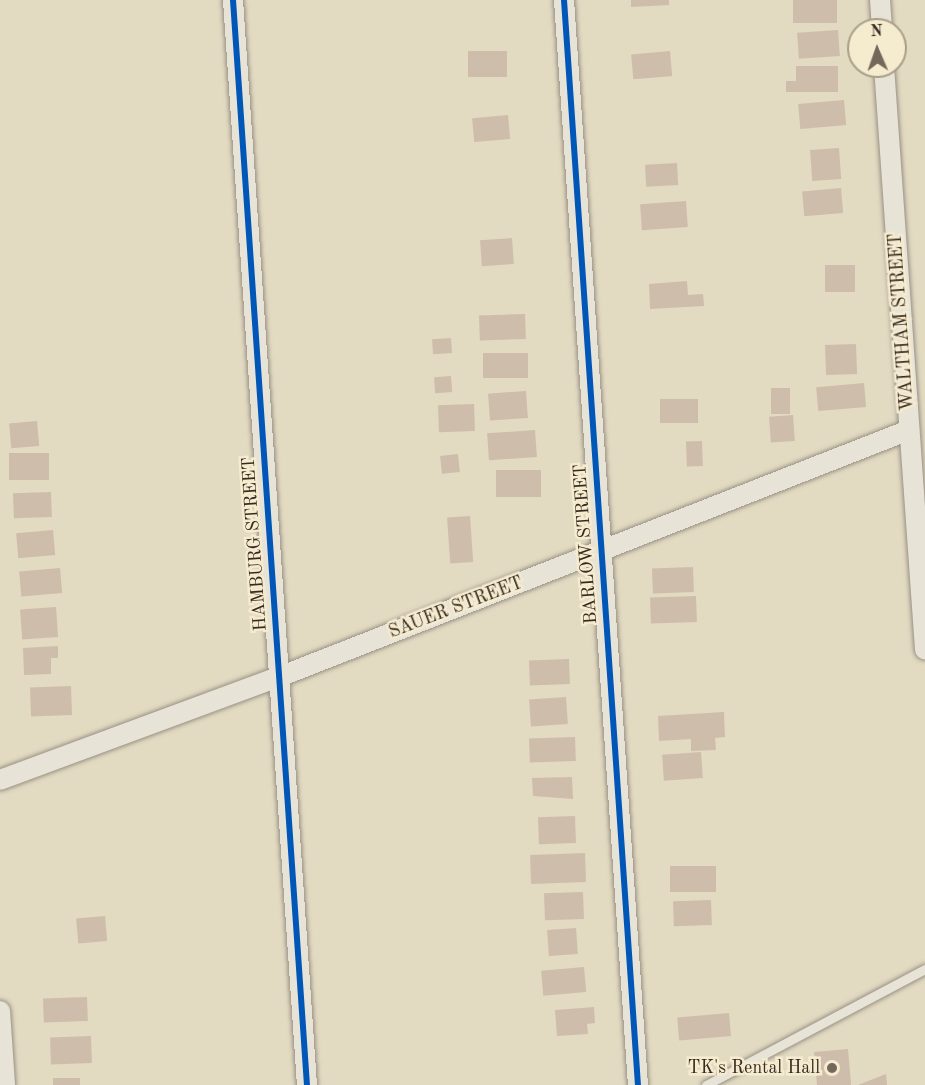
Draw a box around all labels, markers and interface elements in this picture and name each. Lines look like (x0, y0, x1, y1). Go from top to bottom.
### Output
north arrow (847, 18, 907, 78)
text: N (870, 24, 883, 40)
street label: WALTHAM STREET (885, 232, 919, 412)
street label: HAMBURG STREET (238, 456, 272, 632)
street label: BARLOW STREET (570, 463, 602, 625)
street label: SAUER STREET (386, 572, 526, 644)
place label: TK's Rental Hall (688, 1057, 820, 1079)
marker: TK's Rental Hall (825, 1061, 839, 1075)

